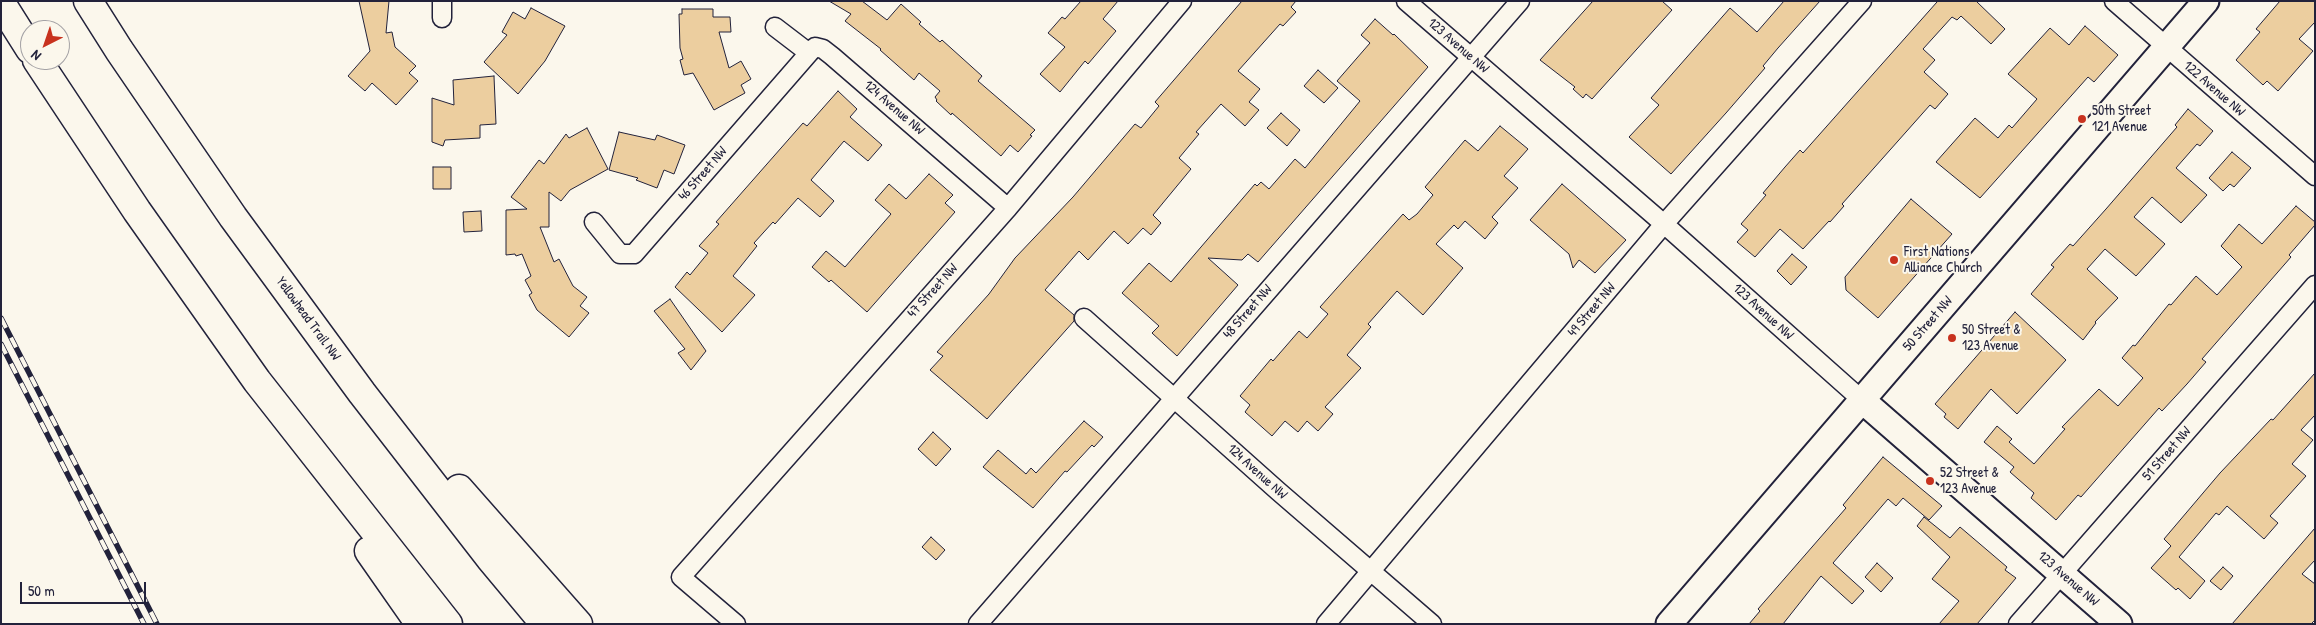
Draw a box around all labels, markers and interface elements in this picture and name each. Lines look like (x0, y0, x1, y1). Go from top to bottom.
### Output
street label: 123 Avenue NW (1424, 15, 1492, 77)
north arrow (20, 20, 70, 70)
text: N (26, 46, 45, 66)
street label: 122 Avenue NW (2180, 58, 2248, 120)
street label: 124 Avenue NW (860, 77, 928, 139)
place label: 50th Street 121 Avenue (2092, 103, 2151, 136)
marker: 50th Street 121 Avenue (2076, 113, 2088, 125)
street label: 46 Street NW (675, 144, 731, 204)
place label: First Nations Alliance Church (1904, 244, 1982, 276)
marker: First Nations Alliance Church (1888, 254, 1900, 266)
street label: 47 Street NW (904, 260, 962, 322)
street label: Yellowhead Trail NW (272, 274, 344, 364)
street label: 49 Street NW (1565, 280, 1619, 340)
street label: 123 Avenue NW (1729, 280, 1797, 344)
street label: 48 Street NW (1220, 281, 1276, 343)
street label: 50 Street NW (1900, 293, 1956, 355)
place label: 50 Street & 123 Avenue (1962, 322, 2021, 354)
marker: 50 Street & 123 Avenue (1946, 332, 1958, 344)
street label: 51 Street NW (2139, 424, 2195, 484)
street label: 124 Avenue NW (1224, 441, 1290, 503)
place label: 52 Street & 123 Avenue (1940, 465, 1999, 498)
marker: 52 Street & 123 Avenue (1924, 475, 1936, 487)
street label: 123 Avenue NW (2034, 548, 2102, 610)
scale bar (22, 572, 149, 604)
text: 50 m (28, 580, 55, 601)

